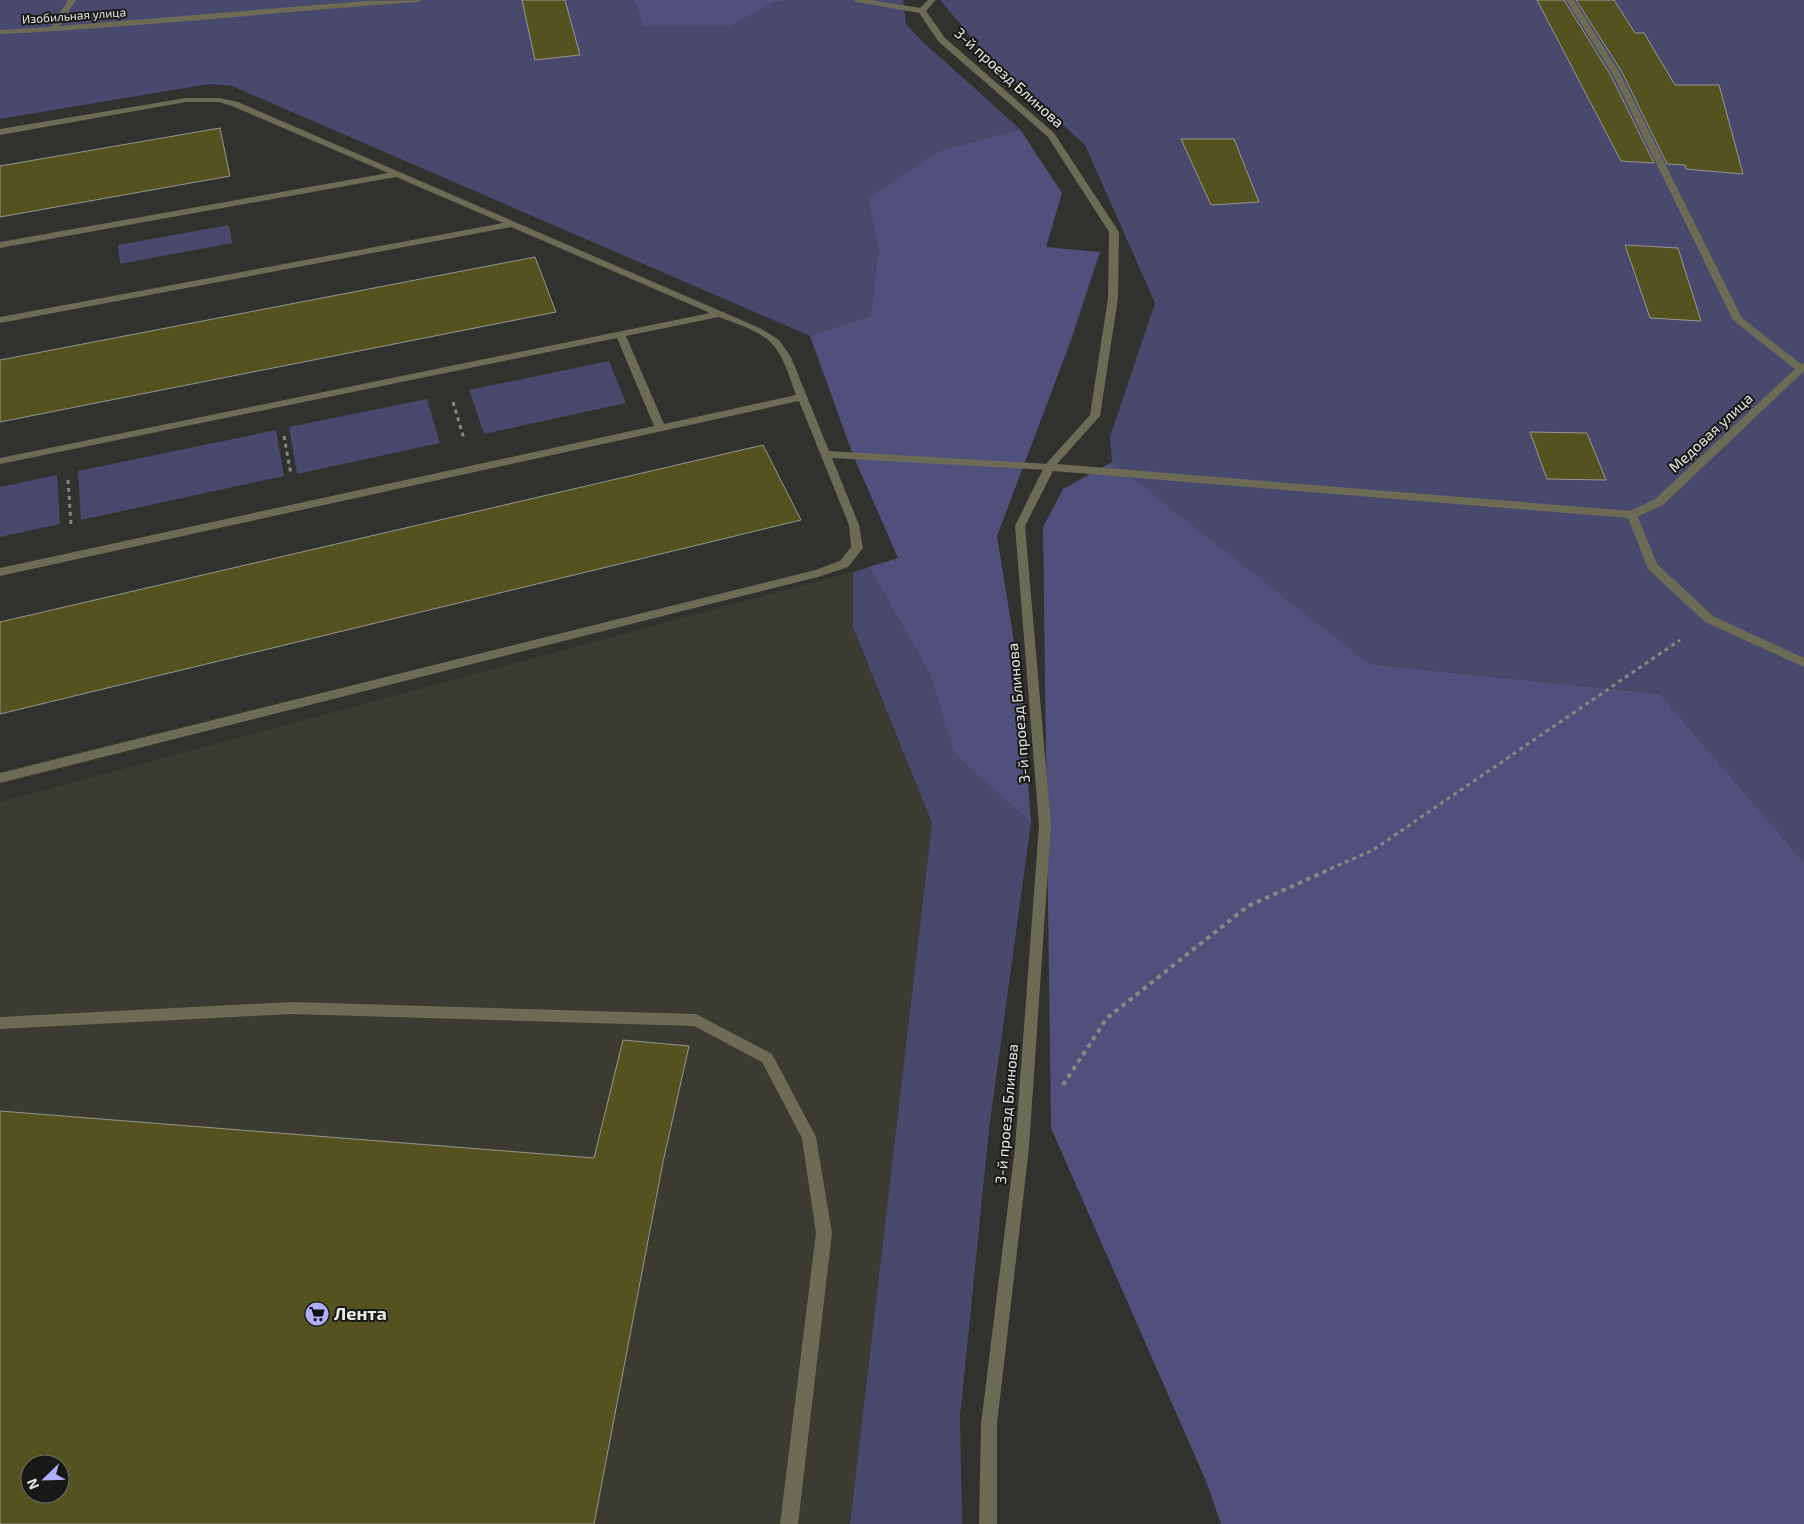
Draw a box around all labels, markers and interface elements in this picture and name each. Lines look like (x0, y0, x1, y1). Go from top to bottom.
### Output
street label: Изобильная улица (21, 4, 127, 27)
street label: 3-й проезд Блинова (951, 23, 1068, 131)
street label: Медовая улица (1665, 389, 1757, 477)
street label: 3-й проезд Блинова (1003, 642, 1033, 784)
street label: 3-й проезд Блинова (991, 1043, 1021, 1185)
supermarket icon: Лента (304, 1301, 330, 1327)
place label: Лента (334, 1302, 387, 1324)
north arrow (20, 1454, 70, 1504)
text: N (23, 1476, 42, 1492)

